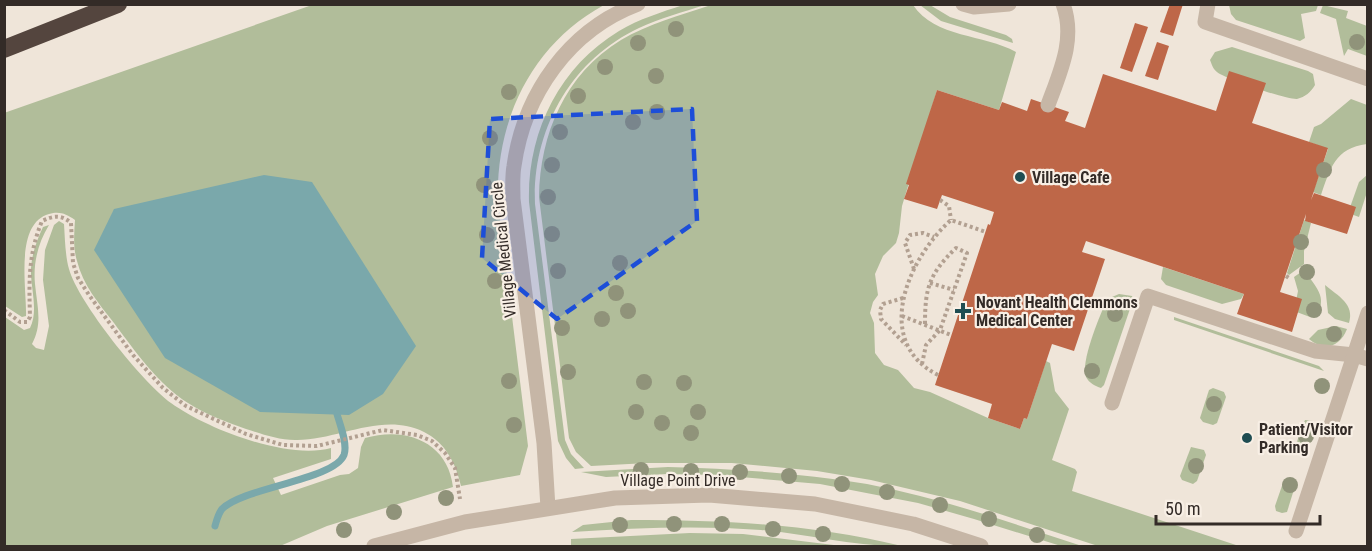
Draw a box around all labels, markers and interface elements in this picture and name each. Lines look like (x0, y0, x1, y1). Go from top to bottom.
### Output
place label: Village Cafe (1032, 168, 1110, 187)
marker: Village Cafe (1013, 170, 1027, 184)
street label: Village Medical Circle (487, 181, 520, 319)
place label: Novant Health Clemmons Medical Center (976, 293, 1138, 330)
marker: Novant Health Clemmons Medical Center (954, 302, 972, 320)
place label: Patient/Visitor Parking (1259, 420, 1353, 457)
marker: Patient/Visitor Parking (1240, 431, 1254, 445)
street label: Village Point Drive (620, 471, 736, 490)
scale bar (1156, 488, 1320, 526)
text: 50 m (1165, 498, 1200, 519)

